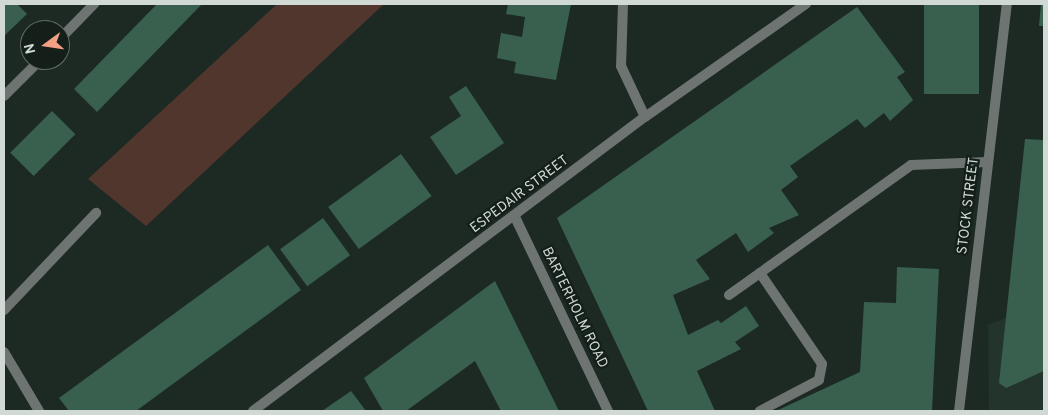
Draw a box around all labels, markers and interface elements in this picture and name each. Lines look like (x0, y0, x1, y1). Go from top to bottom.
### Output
north arrow (20, 20, 70, 70)
text: N (21, 42, 40, 55)
street label: ESPEDAIR STREET (468, 153, 572, 237)
street label: STOCK STREET (955, 156, 983, 256)
street label: BARTERHOLM ROAD (537, 245, 611, 371)

